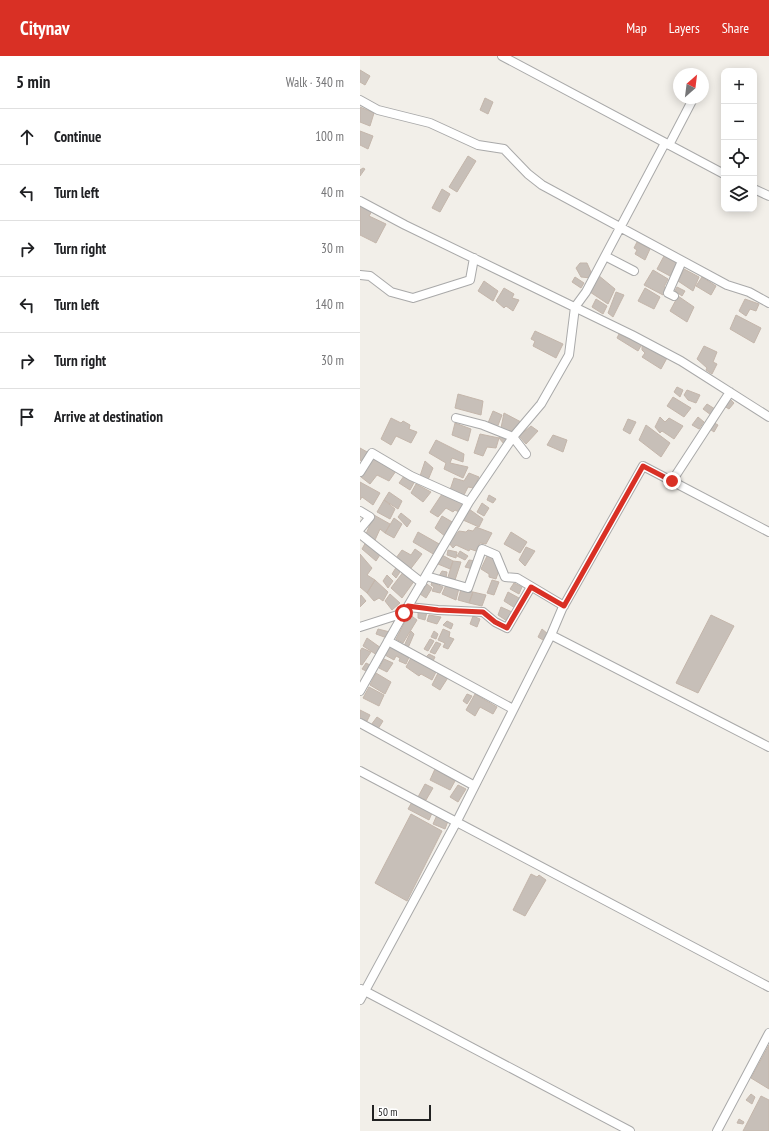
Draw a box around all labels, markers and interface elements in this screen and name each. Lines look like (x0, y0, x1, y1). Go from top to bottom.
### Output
text: Citynav (20, 16, 70, 40)
text: Map (626, 19, 647, 37)
text: Layers (669, 19, 700, 37)
text: Share (722, 19, 749, 37)
north arrow (673, 68, 709, 104)
map controls (721, 68, 757, 212)
button: + (721, 68, 757, 104)
text: 5 min (16, 71, 50, 93)
text: Walk · 340 m (286, 74, 344, 91)
button: − (721, 104, 757, 140)
icon: ahead (16, 126, 38, 148)
text: Continue (54, 127, 101, 146)
text: 100 m (315, 128, 344, 145)
button: locate (721, 140, 757, 176)
button: layers (721, 176, 757, 212)
icon: left (16, 182, 38, 204)
text: Turn left (54, 183, 99, 202)
text: 40 m (321, 184, 344, 201)
icon: right (16, 238, 38, 260)
text: Turn right (54, 239, 106, 258)
text: 30 m (321, 240, 344, 257)
icon: left (16, 294, 38, 316)
text: Turn left (54, 295, 99, 314)
text: 140 m (315, 296, 344, 313)
icon: right (16, 350, 38, 372)
text: Turn right (54, 351, 106, 370)
text: 30 m (321, 352, 344, 369)
icon: arrive (16, 406, 38, 428)
text: Arrive at destination (54, 407, 163, 426)
route end (663, 472, 681, 490)
route start (395, 604, 413, 622)
scale bar (372, 1103, 431, 1122)
text: 50 m (378, 1105, 397, 1119)

